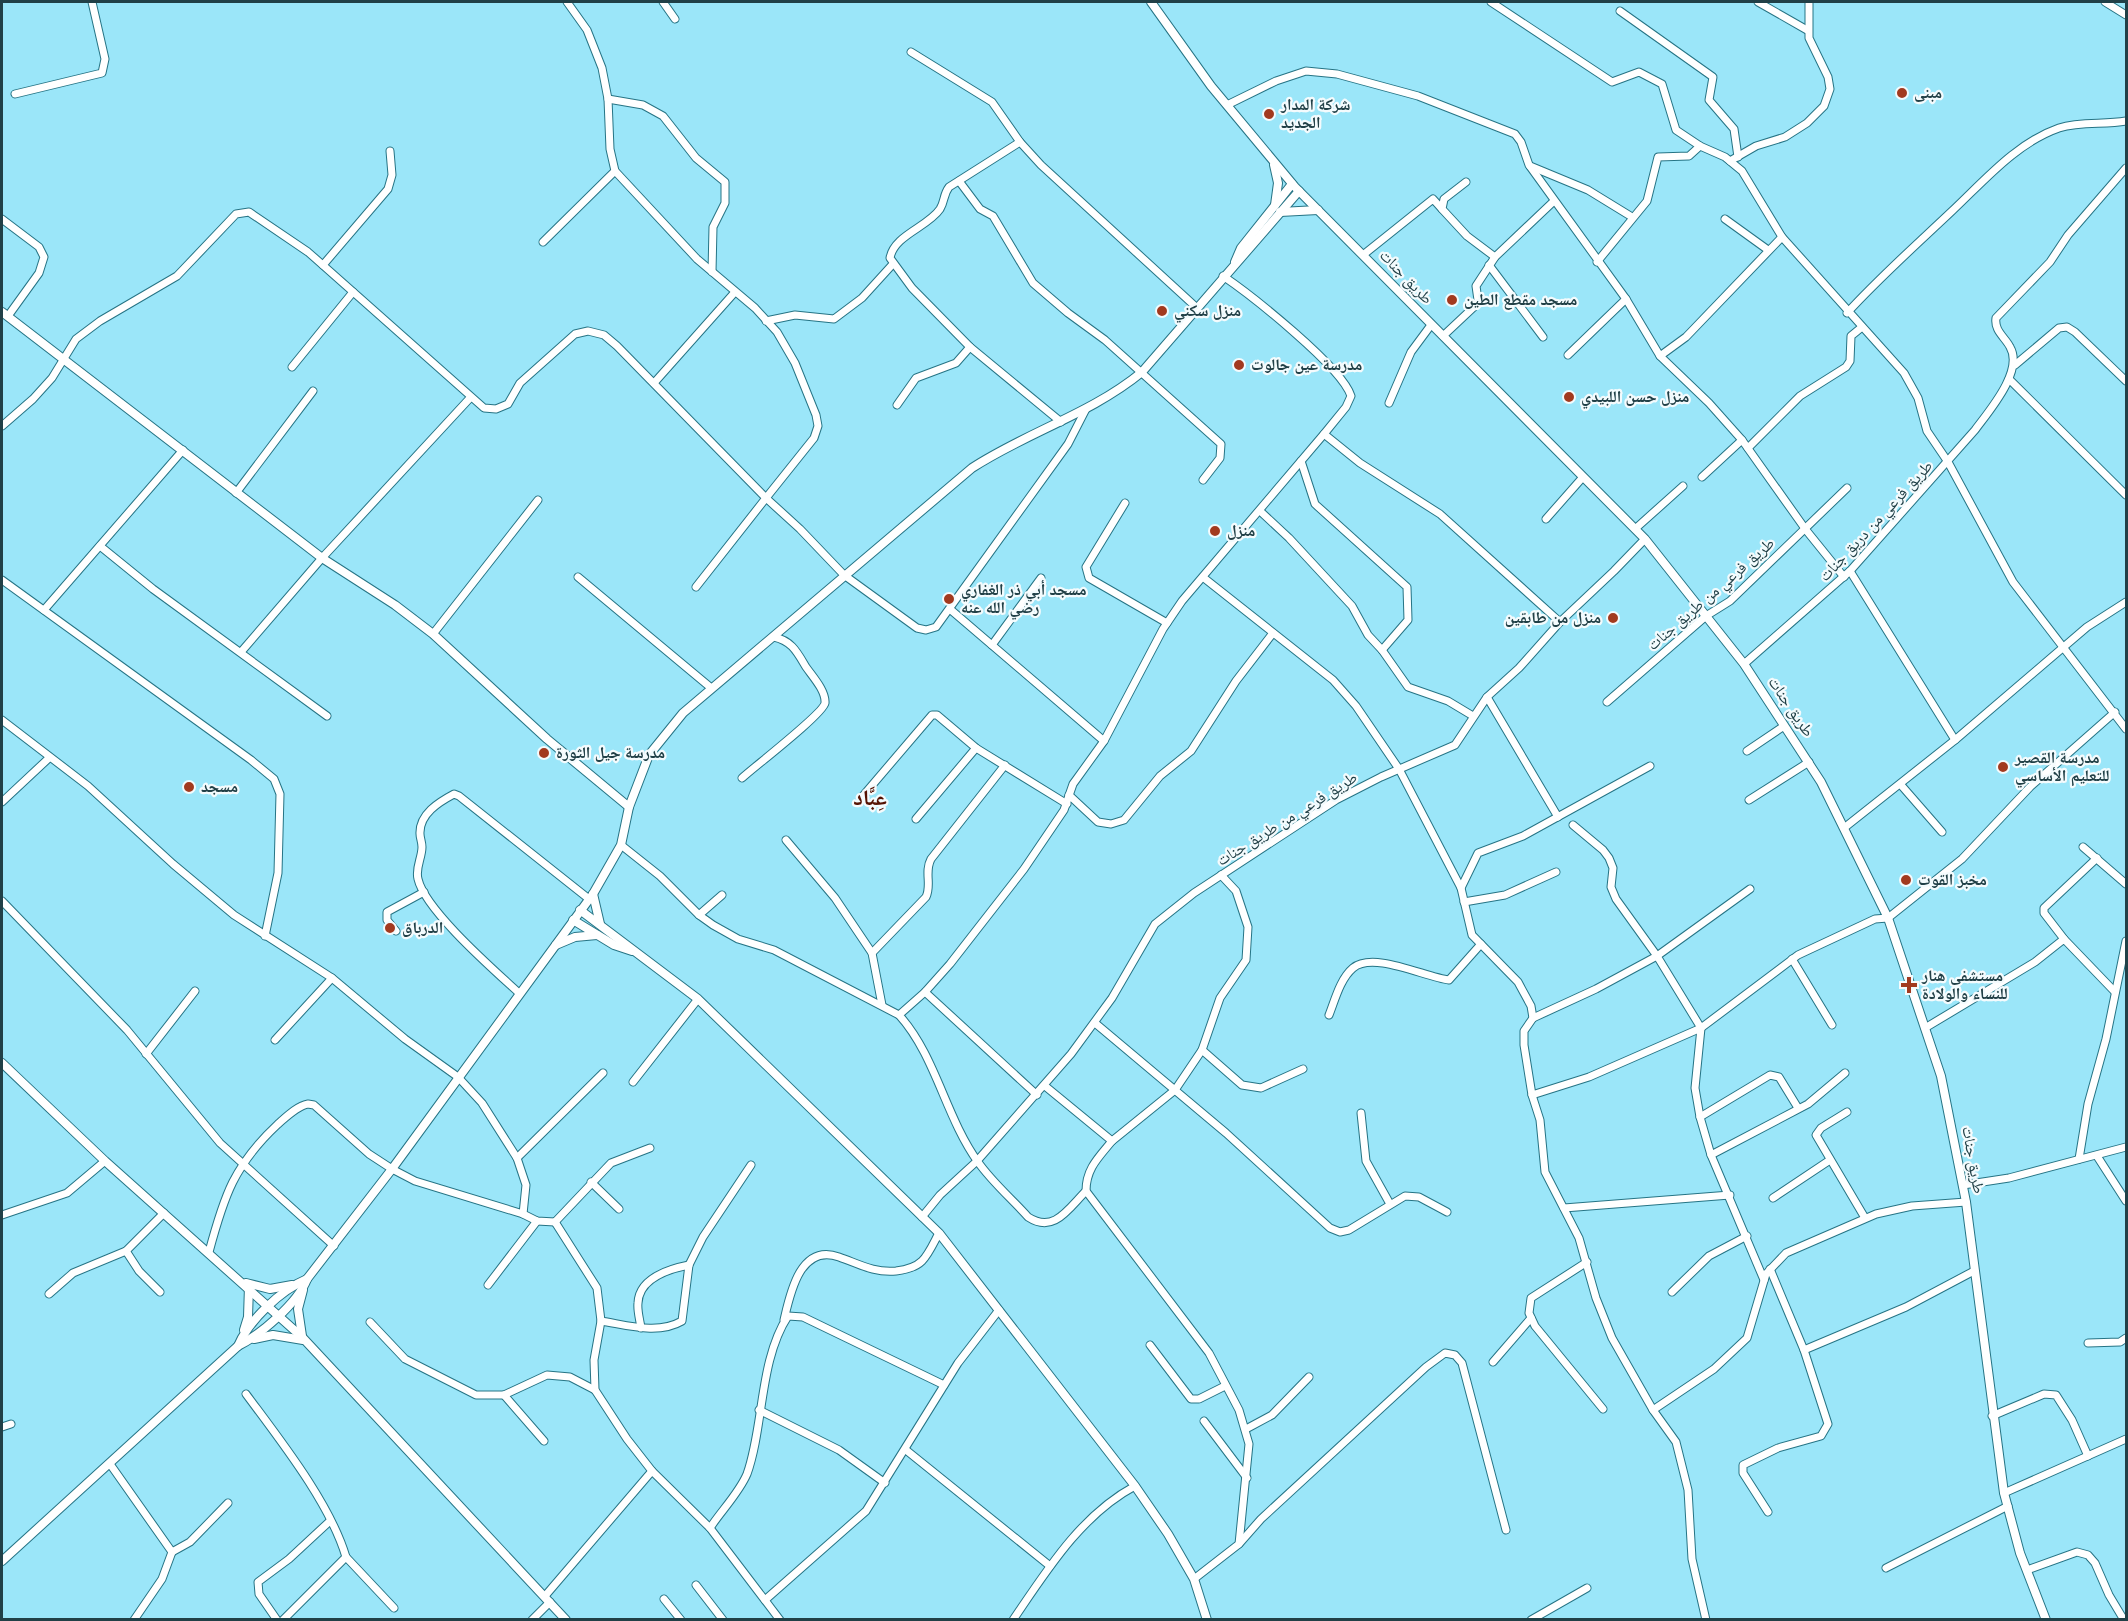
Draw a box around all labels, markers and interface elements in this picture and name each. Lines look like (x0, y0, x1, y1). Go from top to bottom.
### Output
place label: مبنى (1914, 82, 1942, 104)
marker: مبنى (1895, 86, 1909, 100)
place label: شركة المدار الجديد (1280, 94, 1350, 134)
marker: شركة المدار الجديد (1262, 107, 1276, 121)
street label: طريق جنات (1374, 245, 1438, 309)
place label: مسجد مقطع الطين (1464, 289, 1577, 311)
marker: مسجد مقطع الطين (1445, 293, 1459, 307)
place label: منزل سكني (1174, 300, 1241, 323)
marker: منزل سكني (1155, 304, 1169, 318)
place label: مدرسة عين جالوت (1251, 354, 1362, 376)
marker: مدرسة عين جالوت (1232, 358, 1246, 372)
place label: منزل حسن اللبيدي (1581, 386, 1689, 409)
marker: منزل حسن اللبيدي (1562, 390, 1576, 404)
street label: طريق فرعي من دريق جنات (1814, 456, 1939, 587)
place label: منزل (1227, 520, 1255, 542)
marker: منزل (1208, 524, 1222, 538)
street label: طريق فرعي من طريق جنات (1643, 532, 1780, 656)
place label: مسجد أبي ذر الغفاري رضي الله عنه (961, 579, 1087, 620)
marker: مسجد أبي ذر الغفاري رضي الله عنه (942, 592, 956, 606)
place label: منزل من طابقين (1505, 607, 1601, 629)
marker: منزل من طابقين (1606, 611, 1620, 625)
street label: طريق جنات (1763, 673, 1819, 741)
place label: مدرسة جيل الثورة (556, 742, 665, 764)
marker: مدرسة جيل الثورة (537, 746, 551, 760)
place label: مدرسة القصير للتعليم الأساسي (2014, 747, 2110, 788)
marker: مدرسة القصير للتعليم الأساسي (1996, 760, 2010, 774)
street label: طريق فرعي من طريق جنات (1212, 767, 1362, 872)
place label: مسجد (201, 776, 238, 798)
marker: مسجد (182, 780, 196, 794)
district label: عِبَّاد (853, 783, 887, 813)
place label: مخبز القوت (1918, 869, 1987, 891)
marker: مخبز القوت (1899, 873, 1913, 887)
place label: الدرباق (402, 917, 443, 939)
marker: الدرباق (383, 921, 397, 935)
place label: مستشفى هنار للنساء والولادة (1921, 965, 2008, 1005)
marker: مستشفى هنار للنساء والولادة (1900, 976, 1918, 994)
street label: طريق جنات (1956, 1125, 1990, 1195)

